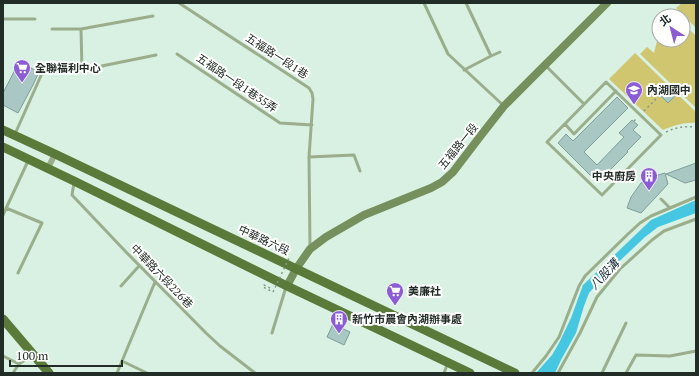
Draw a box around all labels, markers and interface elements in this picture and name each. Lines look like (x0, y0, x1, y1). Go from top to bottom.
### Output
north arrow (651, 8, 691, 48)
text: 北 (657, 11, 674, 29)
street label: 五福路一段1巷 (243, 31, 311, 81)
street label: 五福路一段1巷35弄 (194, 51, 280, 115)
supermarket icon: 全聯福利中心 (12, 58, 32, 83)
place label: 全聯福利中心 (35, 61, 101, 75)
school or university icon: 內湖國中 (624, 80, 644, 105)
place label: 內湖國中 (647, 83, 691, 97)
street label: 五福路一段 (435, 120, 481, 172)
building icon: 中央廚房 (639, 166, 659, 191)
place label: 中央廚房 (592, 169, 636, 183)
street label: 中華路六段 (236, 222, 292, 258)
street label: 中華路六段226巷 (128, 241, 196, 311)
water label: 八股溝 (586, 254, 623, 292)
supermarket icon: 美廉社 (385, 281, 405, 306)
place label: 美廉社 (408, 284, 441, 298)
building icon: 新竹市農會內湖辦事處 (329, 309, 349, 334)
place label: 新竹市農會內湖辦事處 (352, 312, 462, 326)
scale bar (10, 342, 122, 368)
text: 100 m (16, 348, 49, 363)

